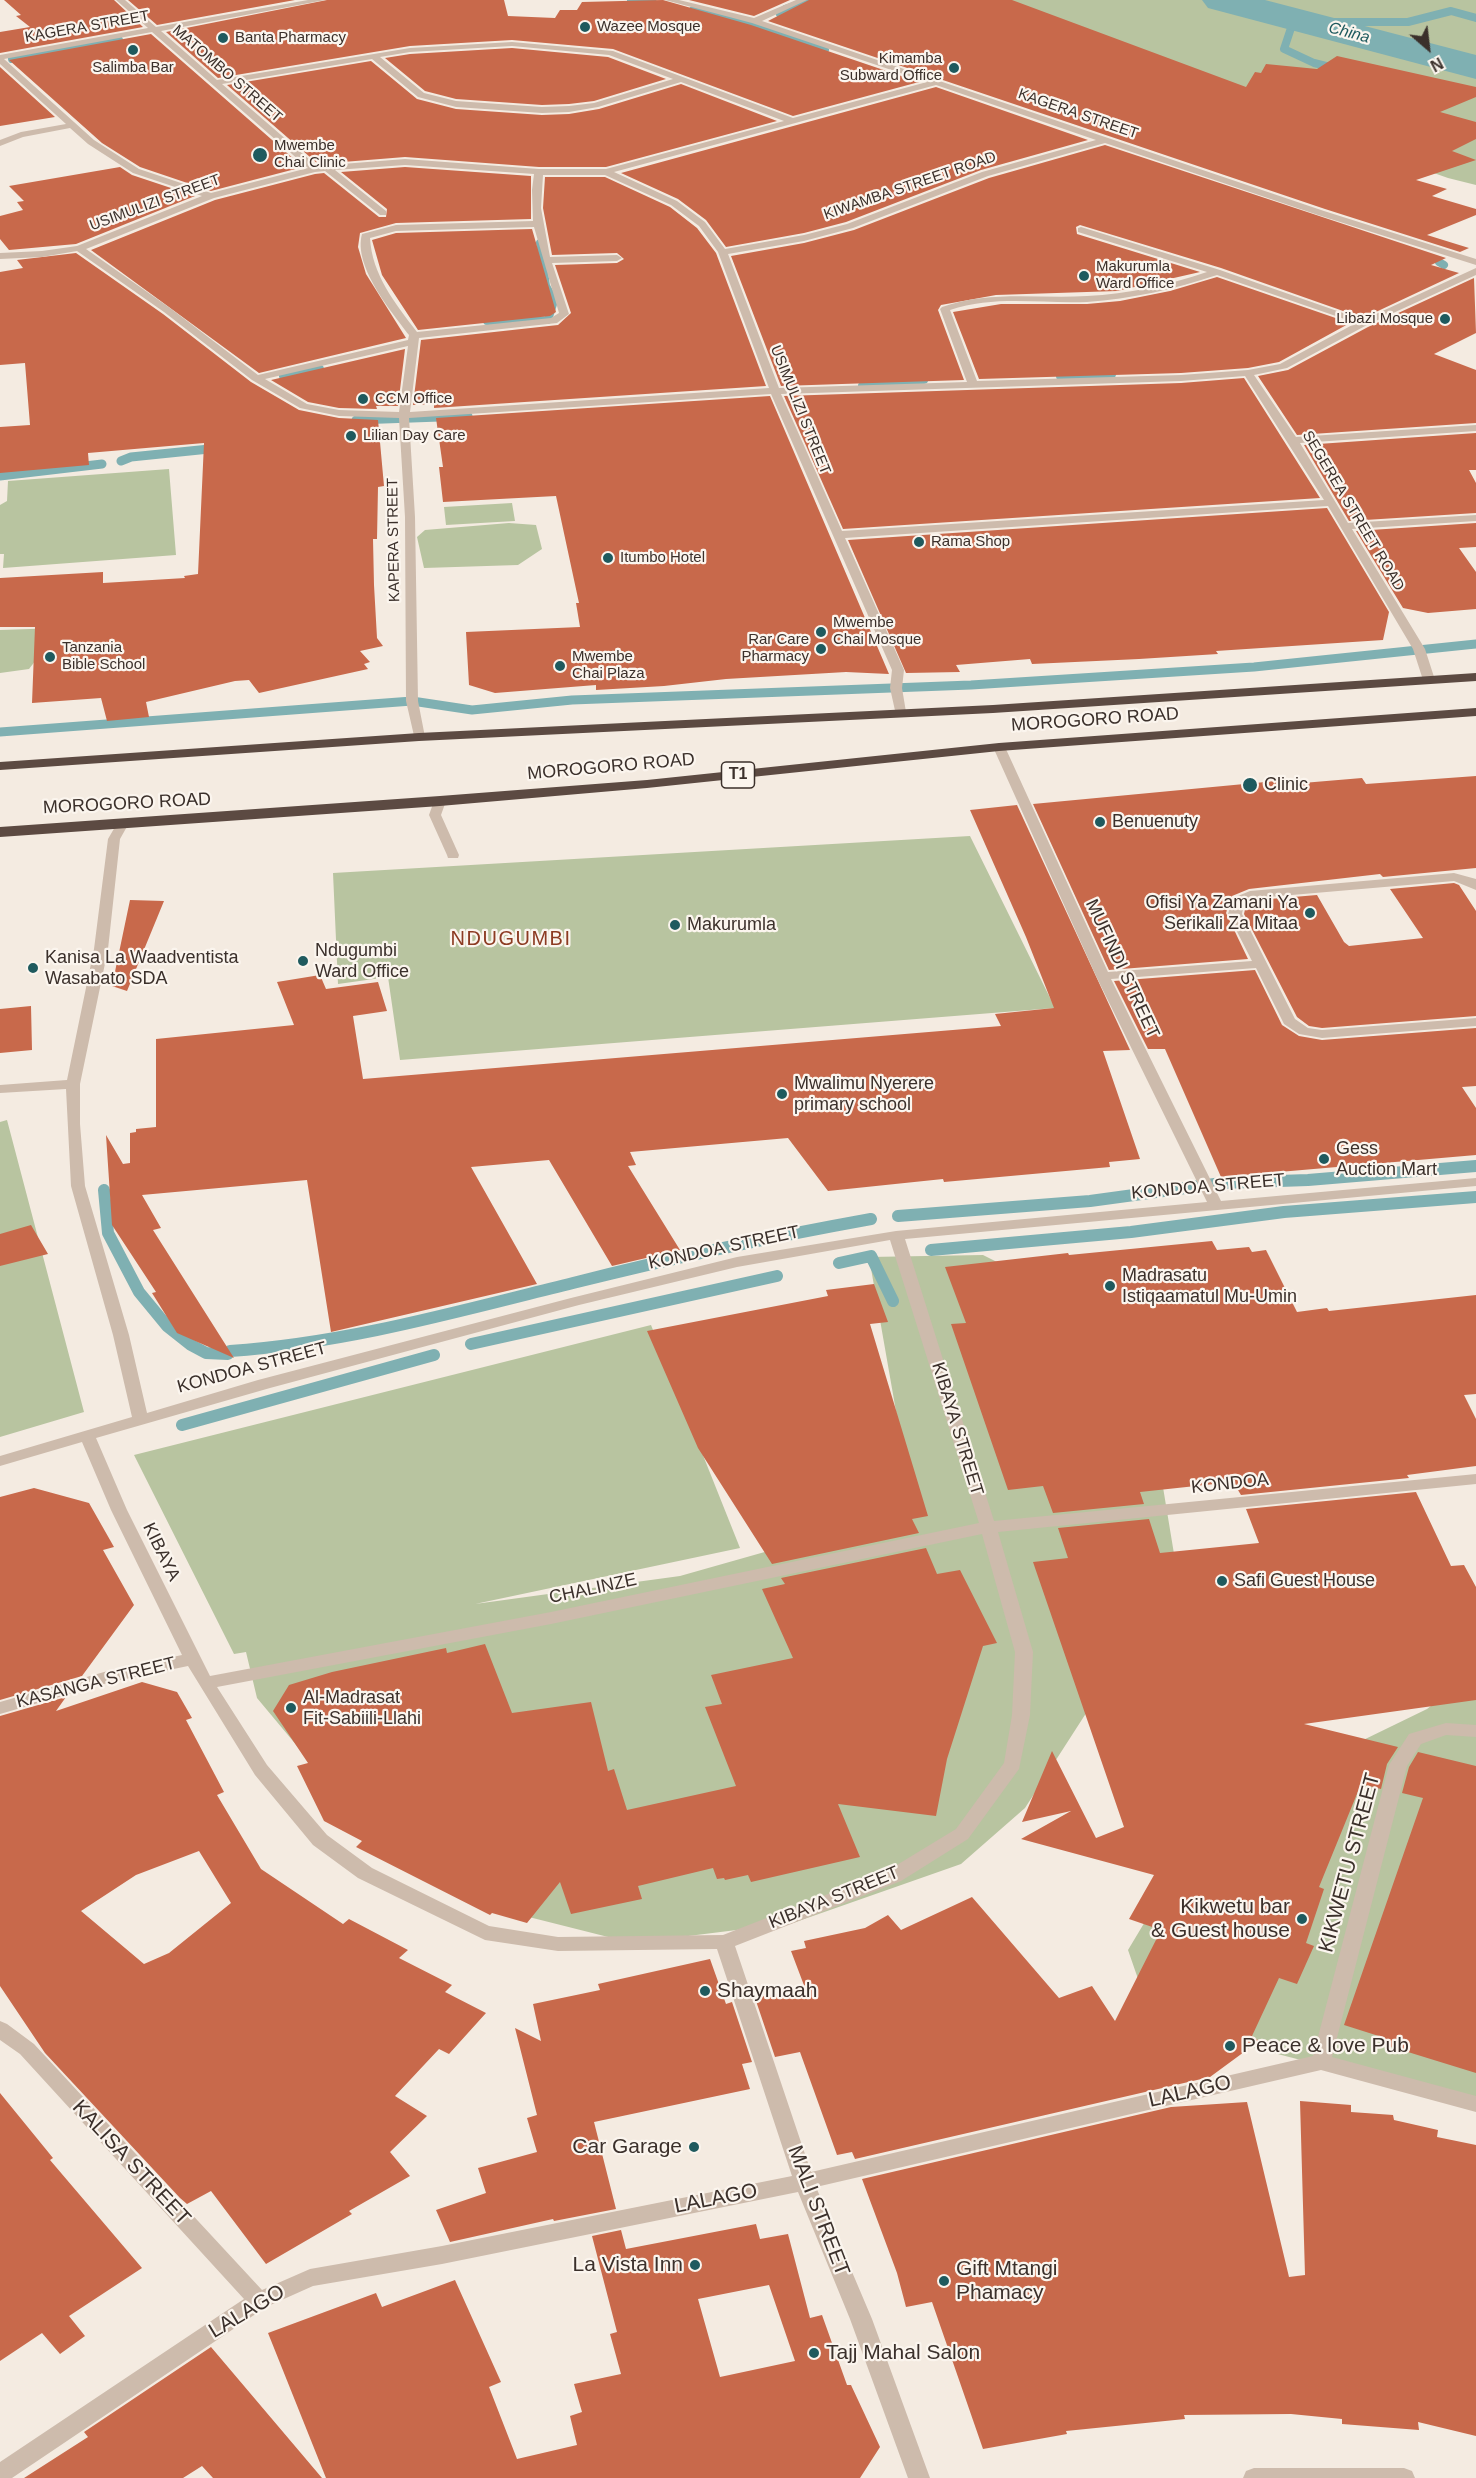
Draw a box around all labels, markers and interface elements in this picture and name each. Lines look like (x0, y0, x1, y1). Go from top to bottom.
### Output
street label: KAGERA STREET (23, 7, 151, 47)
place label: Wazee Mosque (597, 18, 701, 36)
water label: China (1326, 18, 1372, 48)
north arrow (1398, 18, 1458, 78)
marker: Wazee Mosque (578, 20, 592, 34)
street label: MATOMBO STREET (168, 21, 286, 127)
place label: Banta Pharmacy (235, 29, 346, 47)
marker: Banta Pharmacy (216, 31, 230, 45)
marker: Salimba Bar (126, 43, 140, 57)
place label: Kimamba Subward Office (840, 50, 942, 85)
text: N (1428, 54, 1446, 75)
place label: Salimba Bar (92, 59, 174, 77)
marker: Kimamba Subward Office (947, 61, 961, 75)
street label: KAGERA STREET (1016, 85, 1140, 143)
place label: Mwembe Chai Clinic (274, 137, 346, 172)
marker: Mwembe Chai Clinic (251, 146, 269, 164)
street label: KIWAMBA STREET ROAD (821, 148, 999, 224)
street label: USIMULIZI STREET (87, 171, 223, 235)
place label: Makurumla Ward Office (1096, 258, 1174, 293)
marker: Makurumla Ward Office (1077, 269, 1091, 283)
place label: Libazi Mosque (1336, 310, 1433, 328)
marker: Libazi Mosque (1438, 312, 1452, 326)
street label: USIMULIZI STREET (766, 343, 834, 477)
place label: CCM Office (375, 390, 452, 408)
marker: CCM Office (356, 392, 370, 406)
place label: Lilian Day Care (363, 427, 466, 445)
street label: SEGEREA STREET ROAD (1298, 428, 1408, 594)
marker: Lilian Day Care (344, 429, 358, 443)
street label: KAPERA STREET (384, 478, 404, 602)
place label: Rama Shop (931, 533, 1010, 551)
marker: Rama Shop (912, 535, 926, 549)
place label: Itumbo Hotel (620, 549, 705, 567)
marker: Itumbo Hotel (601, 551, 615, 565)
place label: Mwembe Chai Mosque (833, 614, 921, 649)
marker: Mwembe Chai Mosque (814, 625, 828, 639)
place label: Rar Care Pharmacy (741, 631, 809, 666)
place label: Tanzania Bible School (62, 639, 145, 674)
marker: Rar Care Pharmacy (814, 642, 828, 656)
place label: Mwembe Chai Plaza (572, 648, 645, 683)
marker: Tanzania Bible School (43, 650, 57, 664)
marker: Mwembe Chai Plaza (553, 659, 567, 673)
street label: MOROGORO ROAD (1010, 703, 1180, 737)
street label: MOROGORO ROAD (526, 749, 696, 785)
road number: T1 (722, 762, 754, 788)
place label: Clinic (1264, 774, 1308, 796)
marker: Clinic (1241, 776, 1259, 794)
street label: MOROGORO ROAD (43, 789, 211, 819)
place label: Benuenuty (1112, 811, 1198, 833)
marker: Benuenuty (1093, 815, 1107, 829)
place label: Ofisi Ya Zamani Ya Serikali Za Mitaa (1146, 892, 1298, 934)
street label: MUFINDI STREET (1080, 896, 1164, 1042)
marker: Ofisi Ya Zamani Ya Serikali Za Mitaa (1303, 906, 1317, 920)
place label: Makurumla (687, 914, 776, 936)
marker: Makurumla (668, 918, 682, 932)
district label: NDUGUMBI (451, 927, 571, 951)
place label: Ndugumbi Ward Office (315, 940, 409, 982)
place label: Kanisa La Waadventista Wasabato SDA (45, 947, 238, 990)
marker: Ndugumbi Ward Office (296, 954, 310, 968)
marker: Kanisa La Waadventista Wasabato SDA (26, 961, 40, 975)
place label: Mwalimu Nyerere primary school (794, 1073, 934, 1116)
marker: Mwalimu Nyerere primary school (775, 1087, 789, 1101)
place label: Gess Auction Mart (1336, 1138, 1437, 1180)
marker: Gess Auction Mart (1317, 1152, 1331, 1166)
street label: KONDOA STREET (1130, 1170, 1286, 1204)
street label: KONDOA STREET (646, 1221, 802, 1275)
place label: Madrasatu Istiqaamatul Mu-Umin (1122, 1265, 1297, 1308)
marker: Madrasatu Istiqaamatul Mu-Umin (1103, 1279, 1117, 1293)
street label: KONDOA STREET (175, 1338, 329, 1398)
street label: KIBAYA STREET (926, 1360, 988, 1498)
street label: KONDOA (1190, 1469, 1270, 1499)
street label: KIBAYA (138, 1519, 184, 1585)
street label: CHALINZE (547, 1569, 639, 1609)
place label: Safi Guest House (1234, 1570, 1375, 1592)
marker: Safi Guest House (1215, 1574, 1229, 1588)
street label: KASANGA STREET (14, 1653, 178, 1713)
place label: Al-Madrasat Fit-Sabiili-Llahi (303, 1687, 421, 1730)
marker: Al-Madrasat Fit-Sabiili-Llahi (284, 1701, 298, 1715)
street label: KIKWETU STREET (1314, 1771, 1386, 1955)
street label: KIBAYA STREET (766, 1862, 902, 1934)
place label: Kikwetu bar & Guest house (1151, 1894, 1290, 1944)
marker: Kikwetu bar & Guest house (1295, 1912, 1309, 1926)
place label: Shaymaah (717, 1978, 817, 2004)
marker: Shaymaah (698, 1984, 712, 1998)
place label: Peace & love Pub (1242, 2033, 1409, 2059)
marker: Peace & love Pub (1223, 2039, 1237, 2053)
street label: LALAGO (1146, 2070, 1234, 2114)
street label: KALISA STREET (66, 2095, 196, 2231)
place label: Car Garage (572, 2134, 682, 2160)
marker: Car Garage (687, 2140, 701, 2154)
street label: MALI STREET (782, 2142, 854, 2280)
street label: LALAGO (672, 2179, 760, 2219)
place label: La Vista Inn (572, 2252, 683, 2278)
place label: Gift Mtangi Phamacy (956, 2256, 1058, 2306)
marker: La Vista Inn (688, 2258, 702, 2272)
marker: Gift Mtangi Phamacy (937, 2274, 951, 2288)
street label: LALAGO (204, 2280, 290, 2344)
place label: Tajj Mahal Salon (826, 2340, 980, 2366)
marker: Tajj Mahal Salon (807, 2346, 821, 2360)

